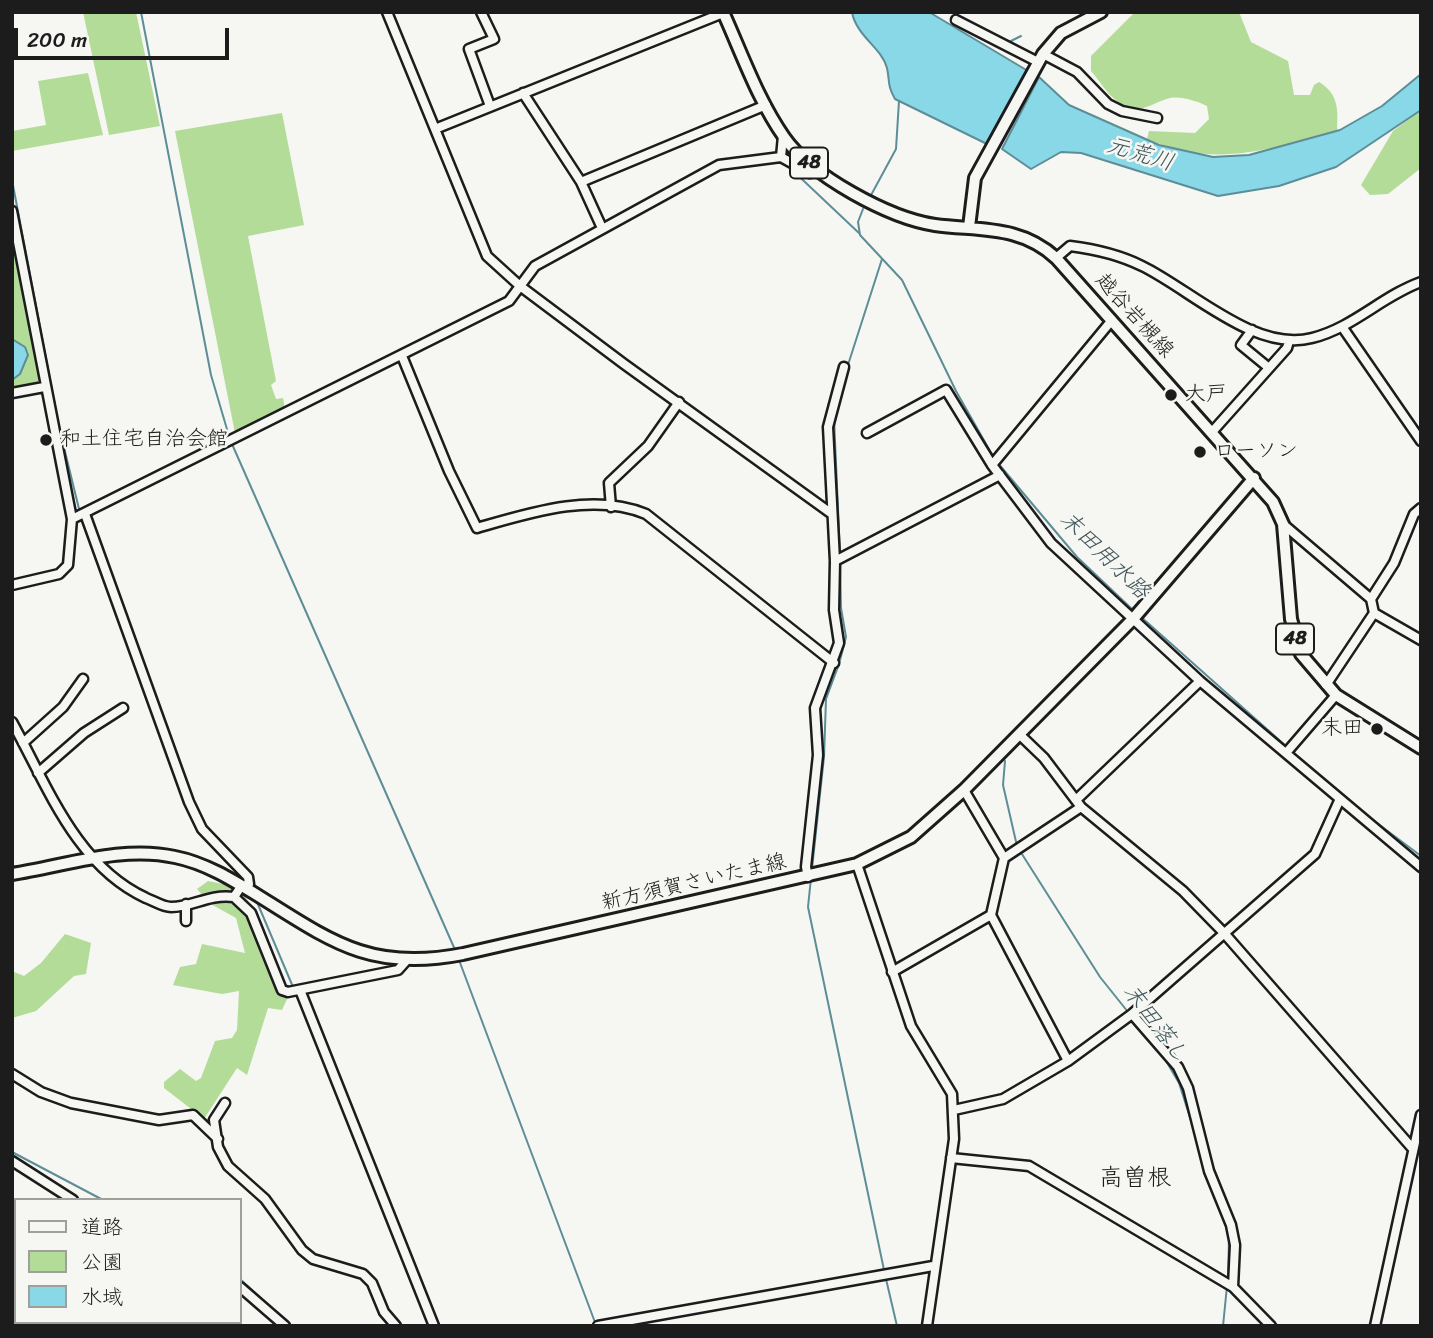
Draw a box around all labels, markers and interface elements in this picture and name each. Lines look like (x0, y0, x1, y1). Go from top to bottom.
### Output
scale bar (18, 14, 233, 58)
text: 200 m (27, 21, 87, 59)
water label: 元荒川 (1103, 132, 1177, 178)
road number: 48 (790, 148, 828, 178)
street label: 越谷岩槻線 (1090, 269, 1178, 363)
place label: 大戸 (1185, 382, 1227, 408)
marker: 大戸 (1163, 387, 1179, 403)
place label: 和土住宅自治会館 (60, 427, 228, 453)
marker: 和土住宅自治会館 (38, 432, 54, 448)
place label: ローソン (1214, 439, 1298, 465)
marker: ローソン (1192, 444, 1208, 460)
water label: 末田用水路 (1053, 506, 1155, 606)
road number: 48 (1276, 624, 1314, 654)
place label: 末田 (1321, 716, 1363, 742)
marker: 末田 (1369, 721, 1385, 737)
street label: 新方須賀さいたま線 (599, 849, 789, 917)
water label: 末田落し (1116, 979, 1194, 1069)
district label: 高曽根 (1099, 1165, 1171, 1193)
legend (14, 1198, 242, 1324)
text: 道路 (81, 1208, 123, 1246)
text: 公園 (81, 1243, 123, 1281)
text: 水域 (81, 1278, 123, 1316)

